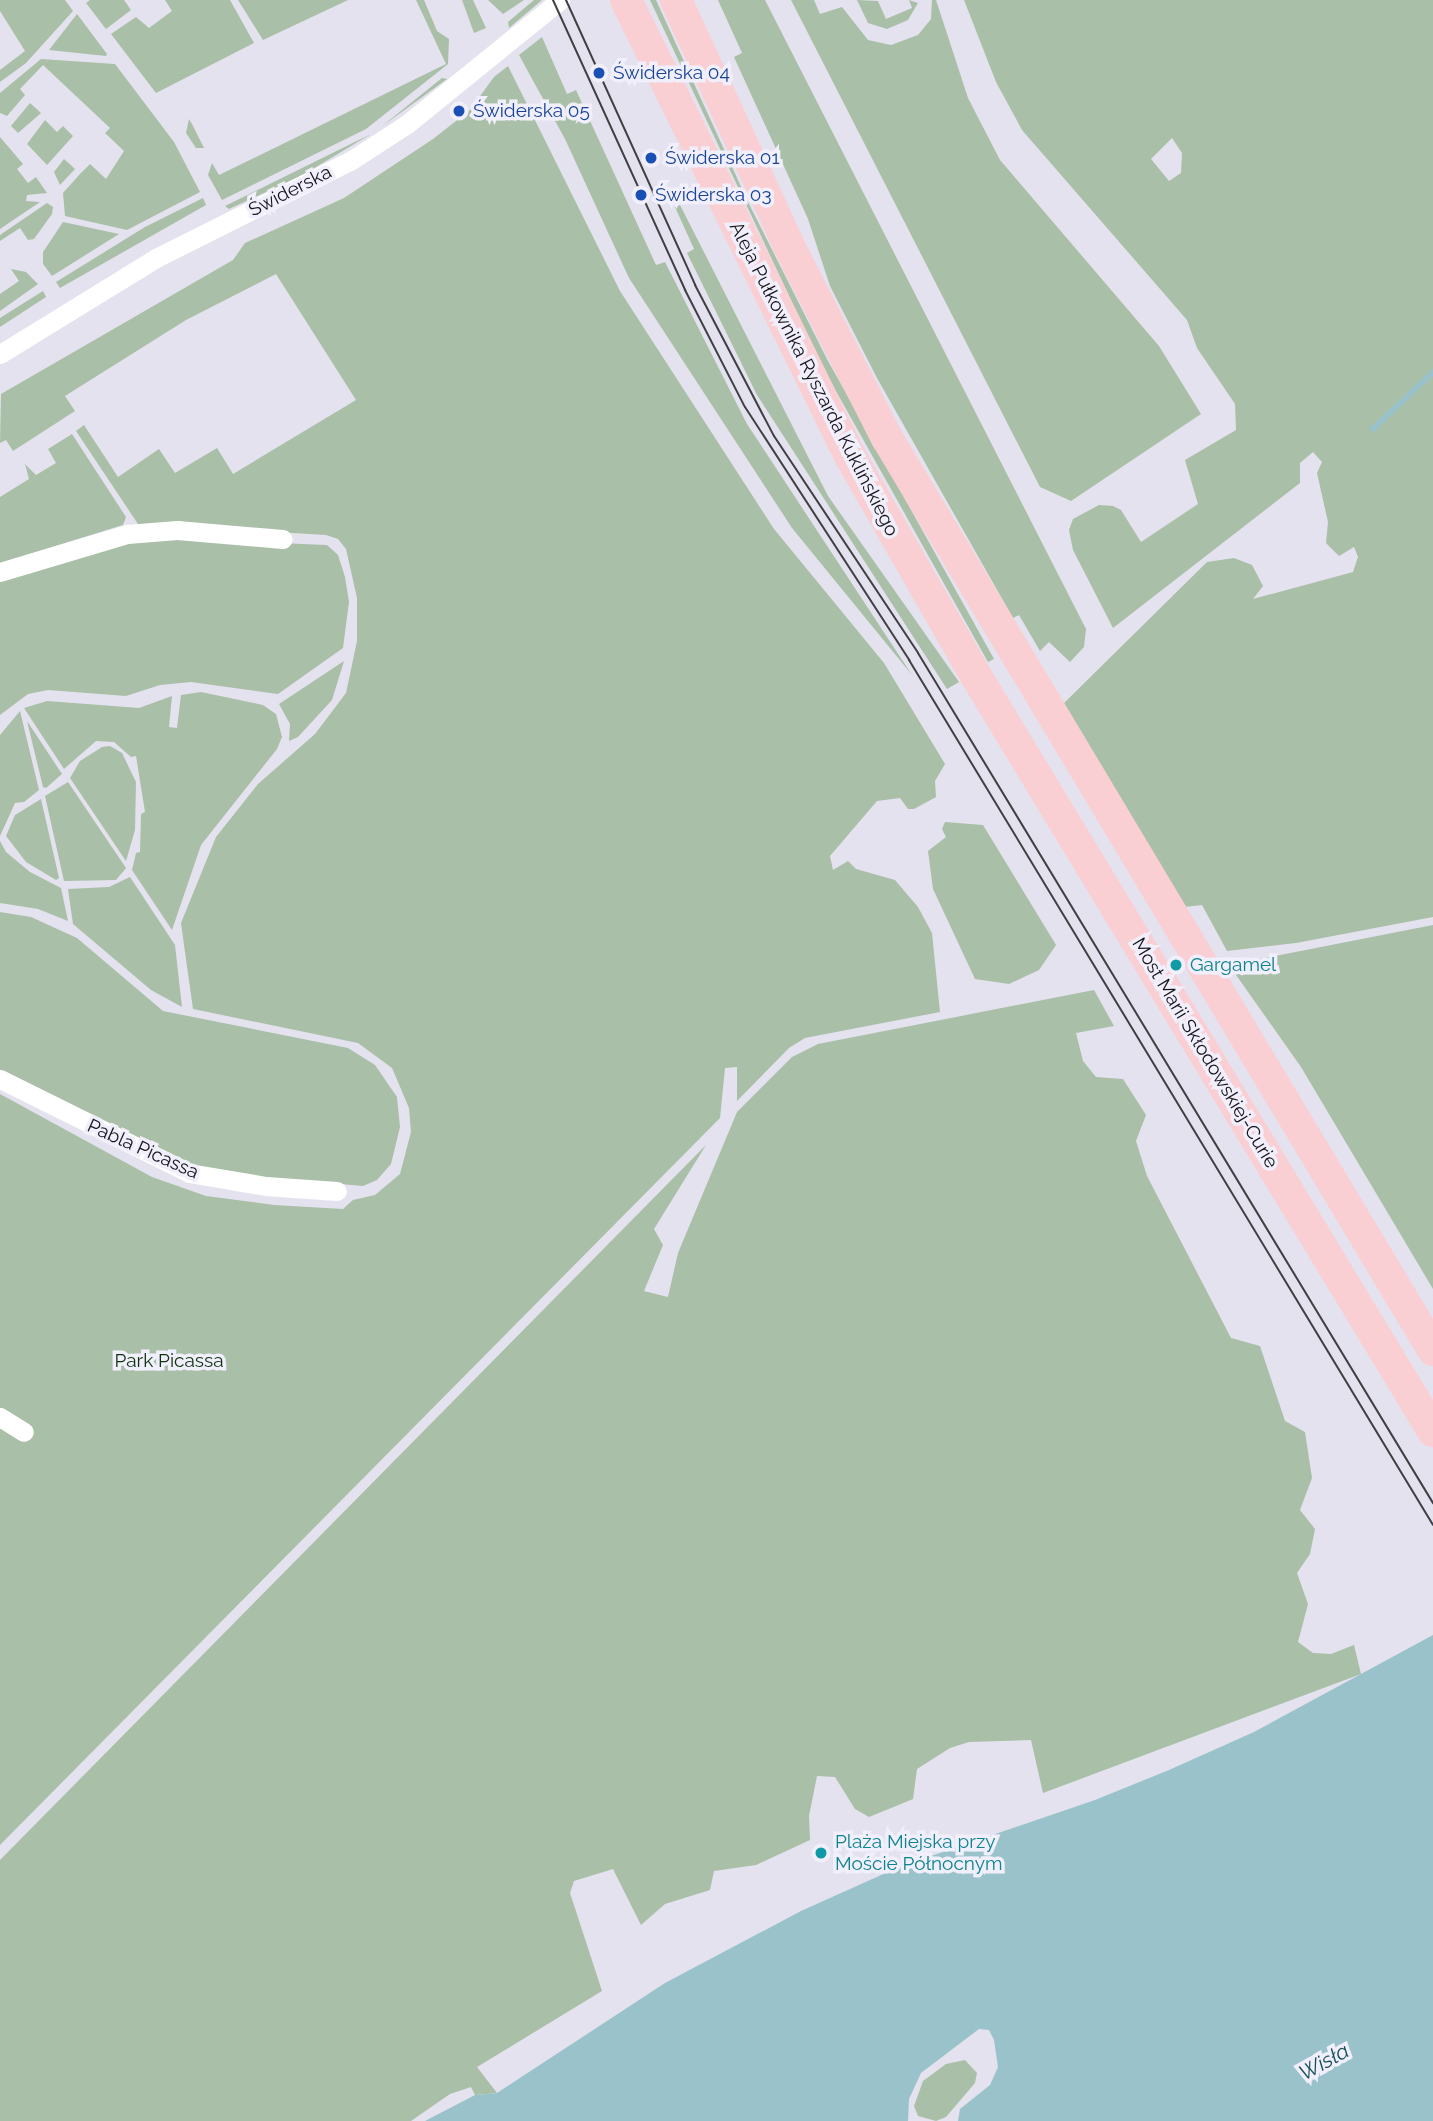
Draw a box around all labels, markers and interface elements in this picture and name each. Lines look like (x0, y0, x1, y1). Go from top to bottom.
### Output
place label: Świderska 04 (613, 62, 730, 84)
marker: Świderska 04 (591, 65, 607, 81)
place label: Świderska 05 (473, 100, 590, 122)
marker: Świderska 05 (451, 103, 467, 119)
place label: Świderska 01 (665, 147, 780, 169)
marker: Świderska 01 (643, 150, 659, 166)
street label: Świderska (245, 160, 335, 222)
place label: Świderska 03 (655, 184, 772, 206)
marker: Świderska 03 (633, 187, 649, 203)
street label: Aleja Pułkownika Ryszarda Kuklińskiego (724, 218, 904, 540)
street label: Most Marii Skłodowskiej-Curie (1127, 934, 1283, 1172)
place label: Gargamel (1190, 954, 1276, 976)
marker: Gargamel (1168, 957, 1184, 973)
street label: Pabla Picassa (84, 1114, 202, 1184)
park label: Park Picassa (114, 1350, 224, 1372)
place label: Plaża Miejska przy Moście Północnym (835, 1831, 1002, 1875)
marker: Plaża Miejska przy Moście Północnym (813, 1845, 829, 1861)
water label: Wisła (1294, 2038, 1354, 2086)

